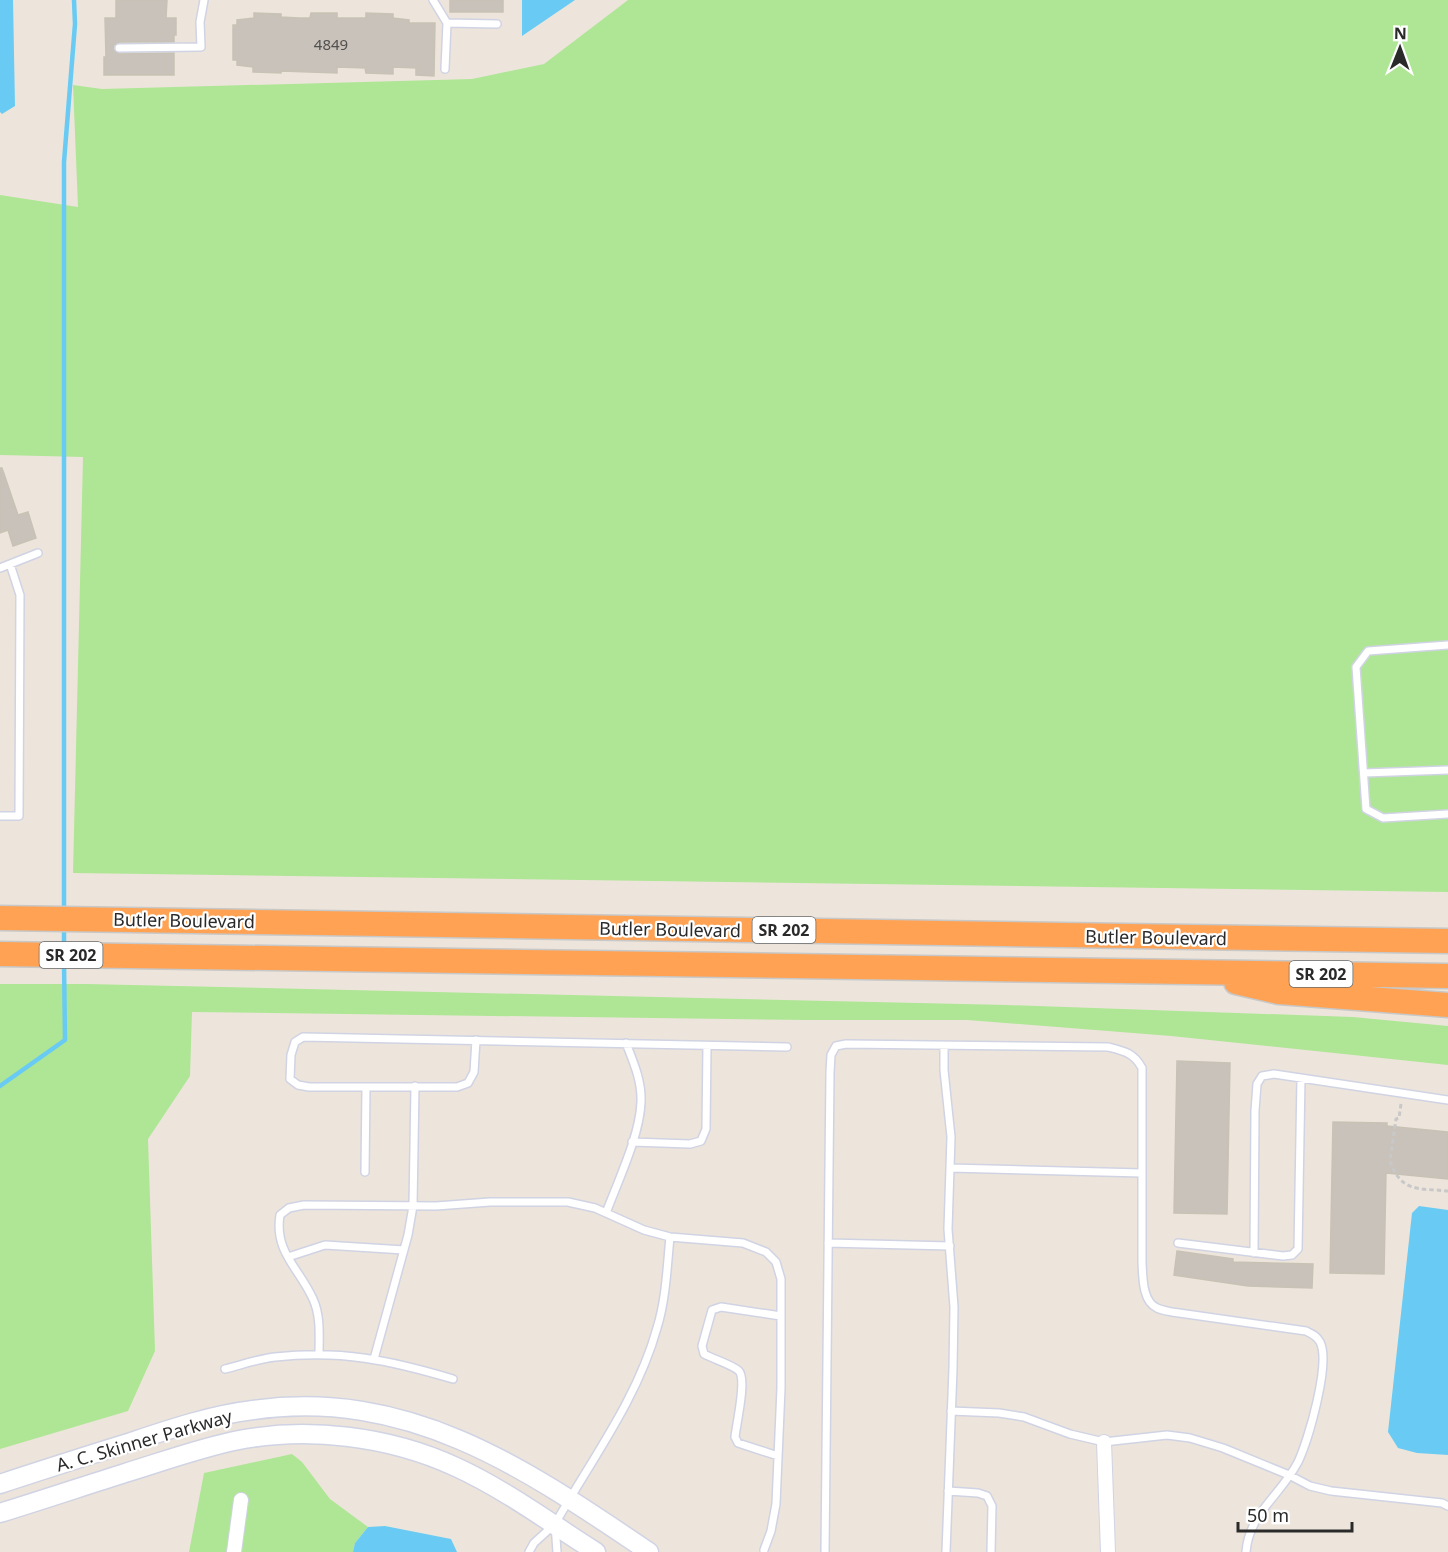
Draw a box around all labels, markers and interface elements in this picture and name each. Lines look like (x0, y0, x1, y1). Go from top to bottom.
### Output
north arrow (1370, 18, 1430, 78)
text: N (1394, 22, 1407, 44)
house number: 4849 (314, 34, 348, 54)
street label: Butler Boulevard (113, 907, 255, 933)
street label: Butler Boulevard (599, 916, 741, 942)
road number: SR 202 (752, 917, 816, 943)
street label: Butler Boulevard (1085, 924, 1227, 950)
road number: SR 202 (40, 942, 103, 968)
road number: SR 202 (1290, 961, 1352, 987)
street label: A. C. Skinner Parkway (53, 1403, 236, 1477)
scale bar (1238, 1495, 1352, 1533)
text: 50 m (1247, 1503, 1289, 1527)

